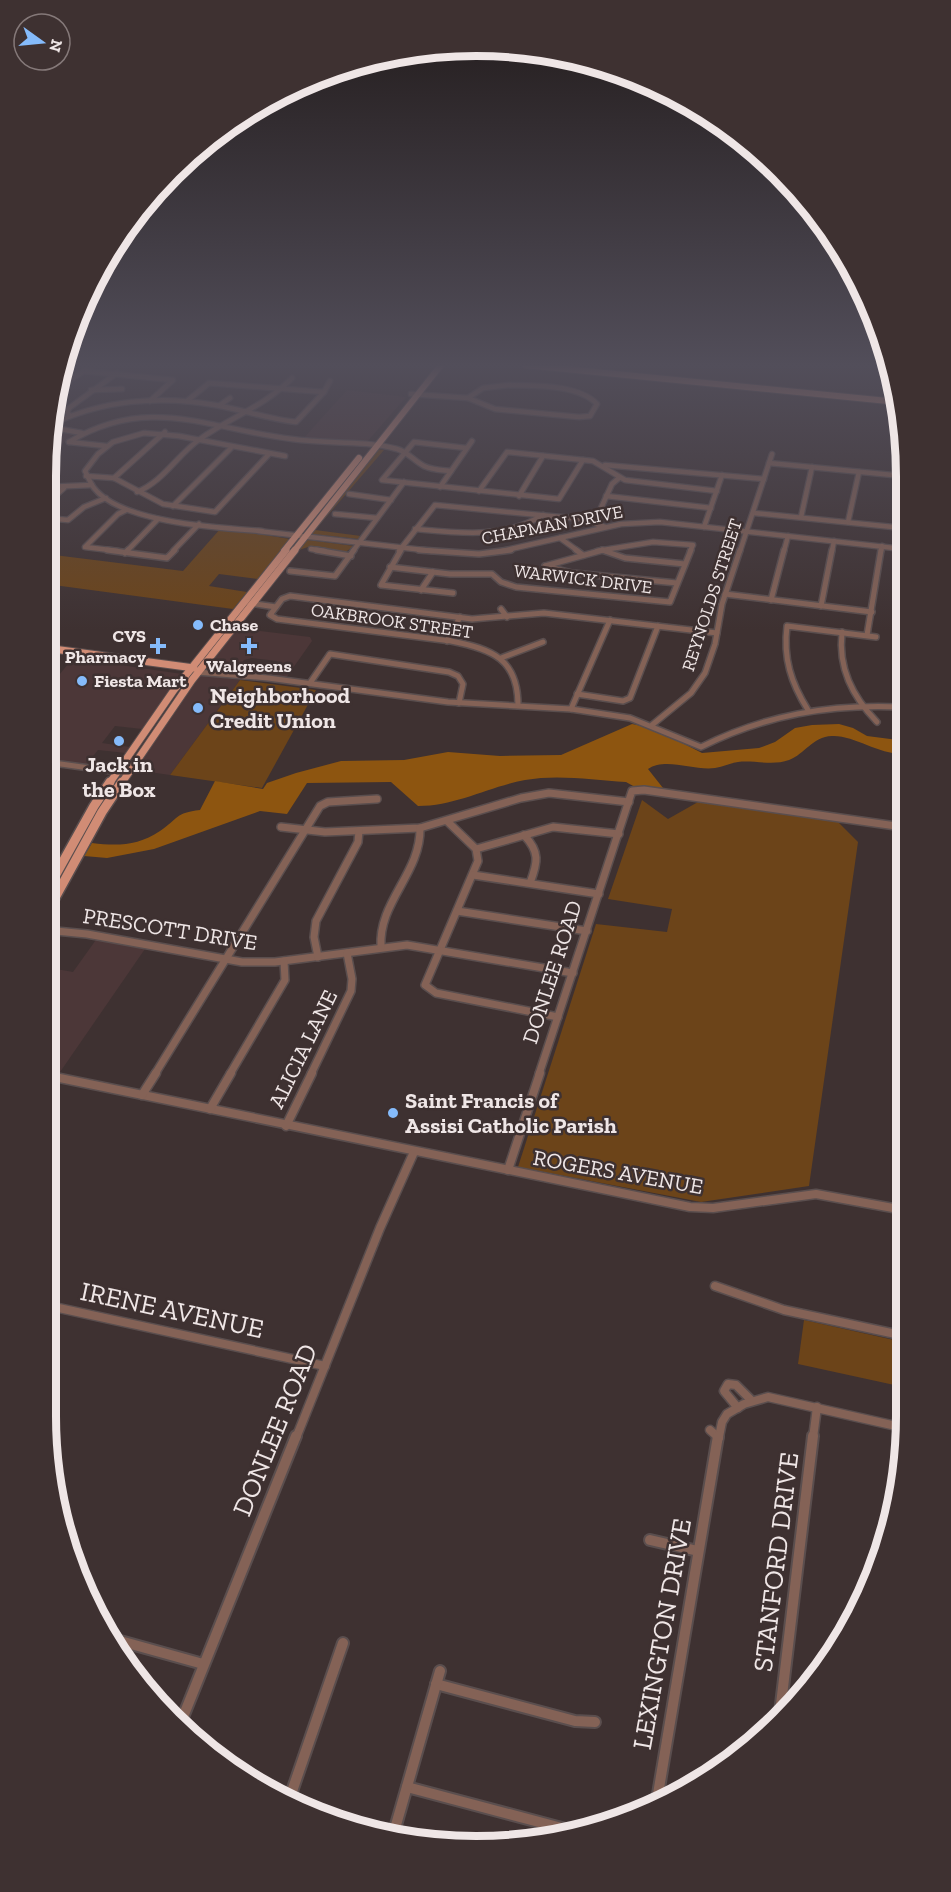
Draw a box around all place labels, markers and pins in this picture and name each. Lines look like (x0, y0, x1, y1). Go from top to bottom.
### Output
place label: Chase (210, 614, 258, 636)
marker: Chase (191, 618, 205, 632)
place label: CVS Pharmacy (65, 625, 146, 668)
marker: CVS Pharmacy (151, 639, 165, 653)
marker: Walgreens (242, 639, 256, 653)
place label: Walgreens (206, 655, 292, 677)
place label: Fiesta Mart (94, 670, 187, 692)
marker: Fiesta Mart (75, 674, 89, 688)
place label: Neighborhood Credit Union (210, 682, 351, 734)
marker: Neighborhood Credit Union (191, 701, 205, 715)
marker: Jack in the Box (112, 734, 126, 748)
place label: Jack in the Box (82, 751, 156, 803)
place label: Saint Francis of Assisi Catholic Parish (405, 1087, 617, 1139)
marker: Saint Francis of Assisi Catholic Parish (386, 1106, 400, 1120)

